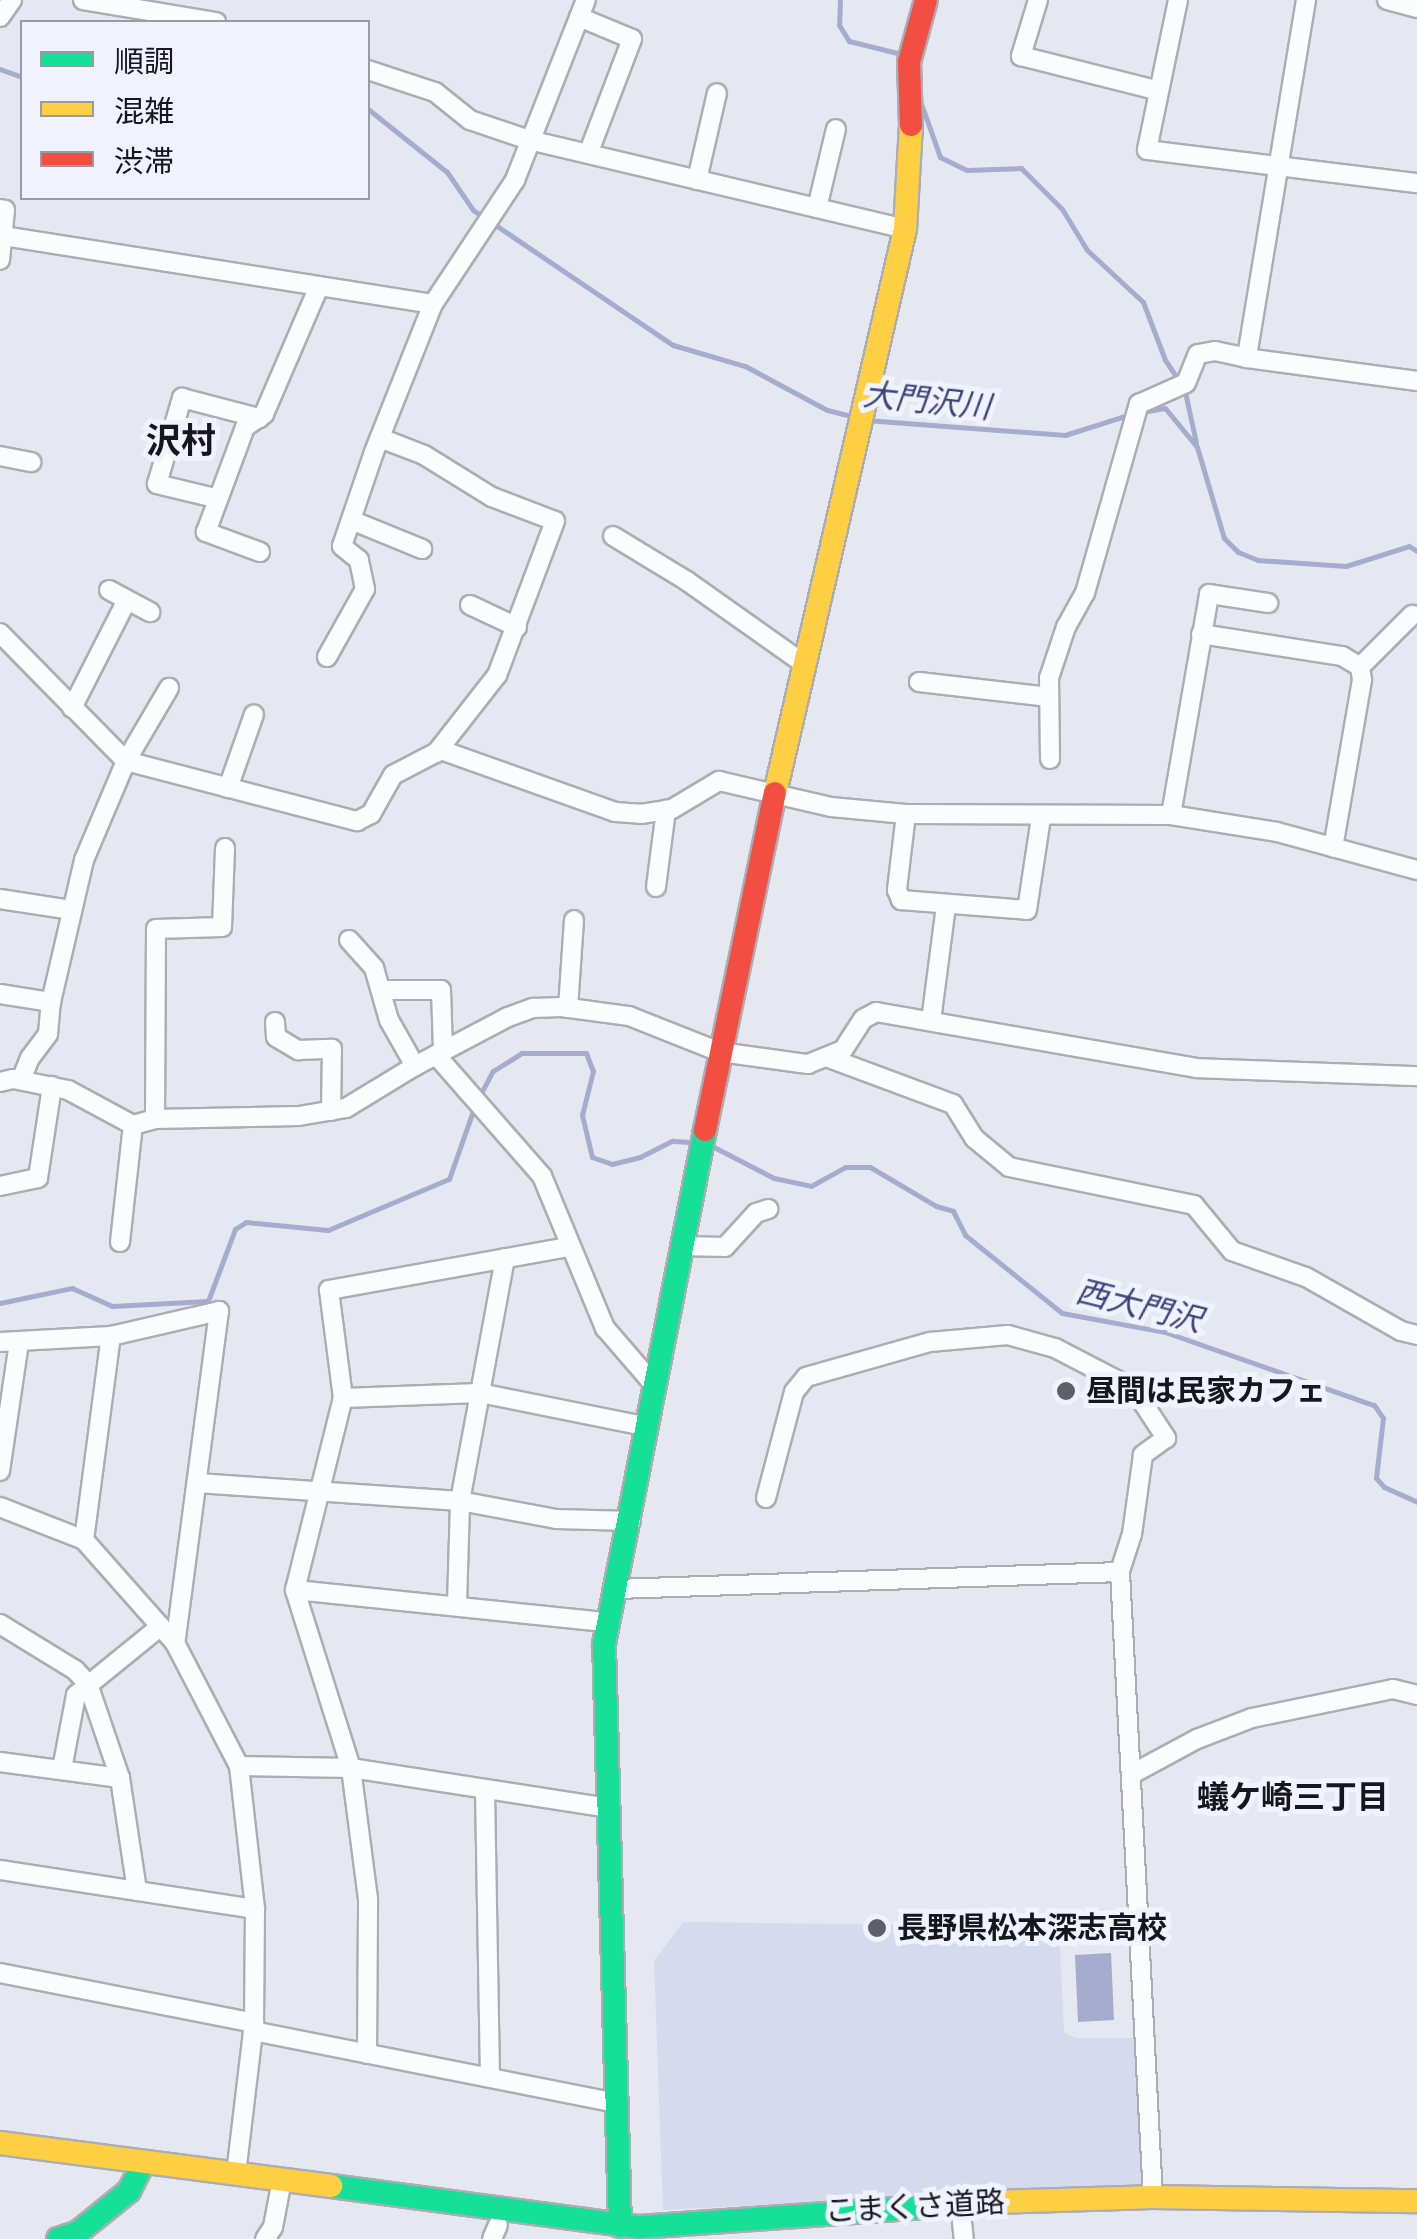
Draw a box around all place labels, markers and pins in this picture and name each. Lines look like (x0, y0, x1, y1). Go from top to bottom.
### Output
place label: 昼間は民家カフェ (1086, 1373, 1326, 1409)
marker: 昼間は民家カフェ (1055, 1380, 1077, 1402)
place label: 長野県松本深志高校 (897, 1910, 1167, 1946)
marker: 長野県松本深志高校 (866, 1917, 888, 1939)

